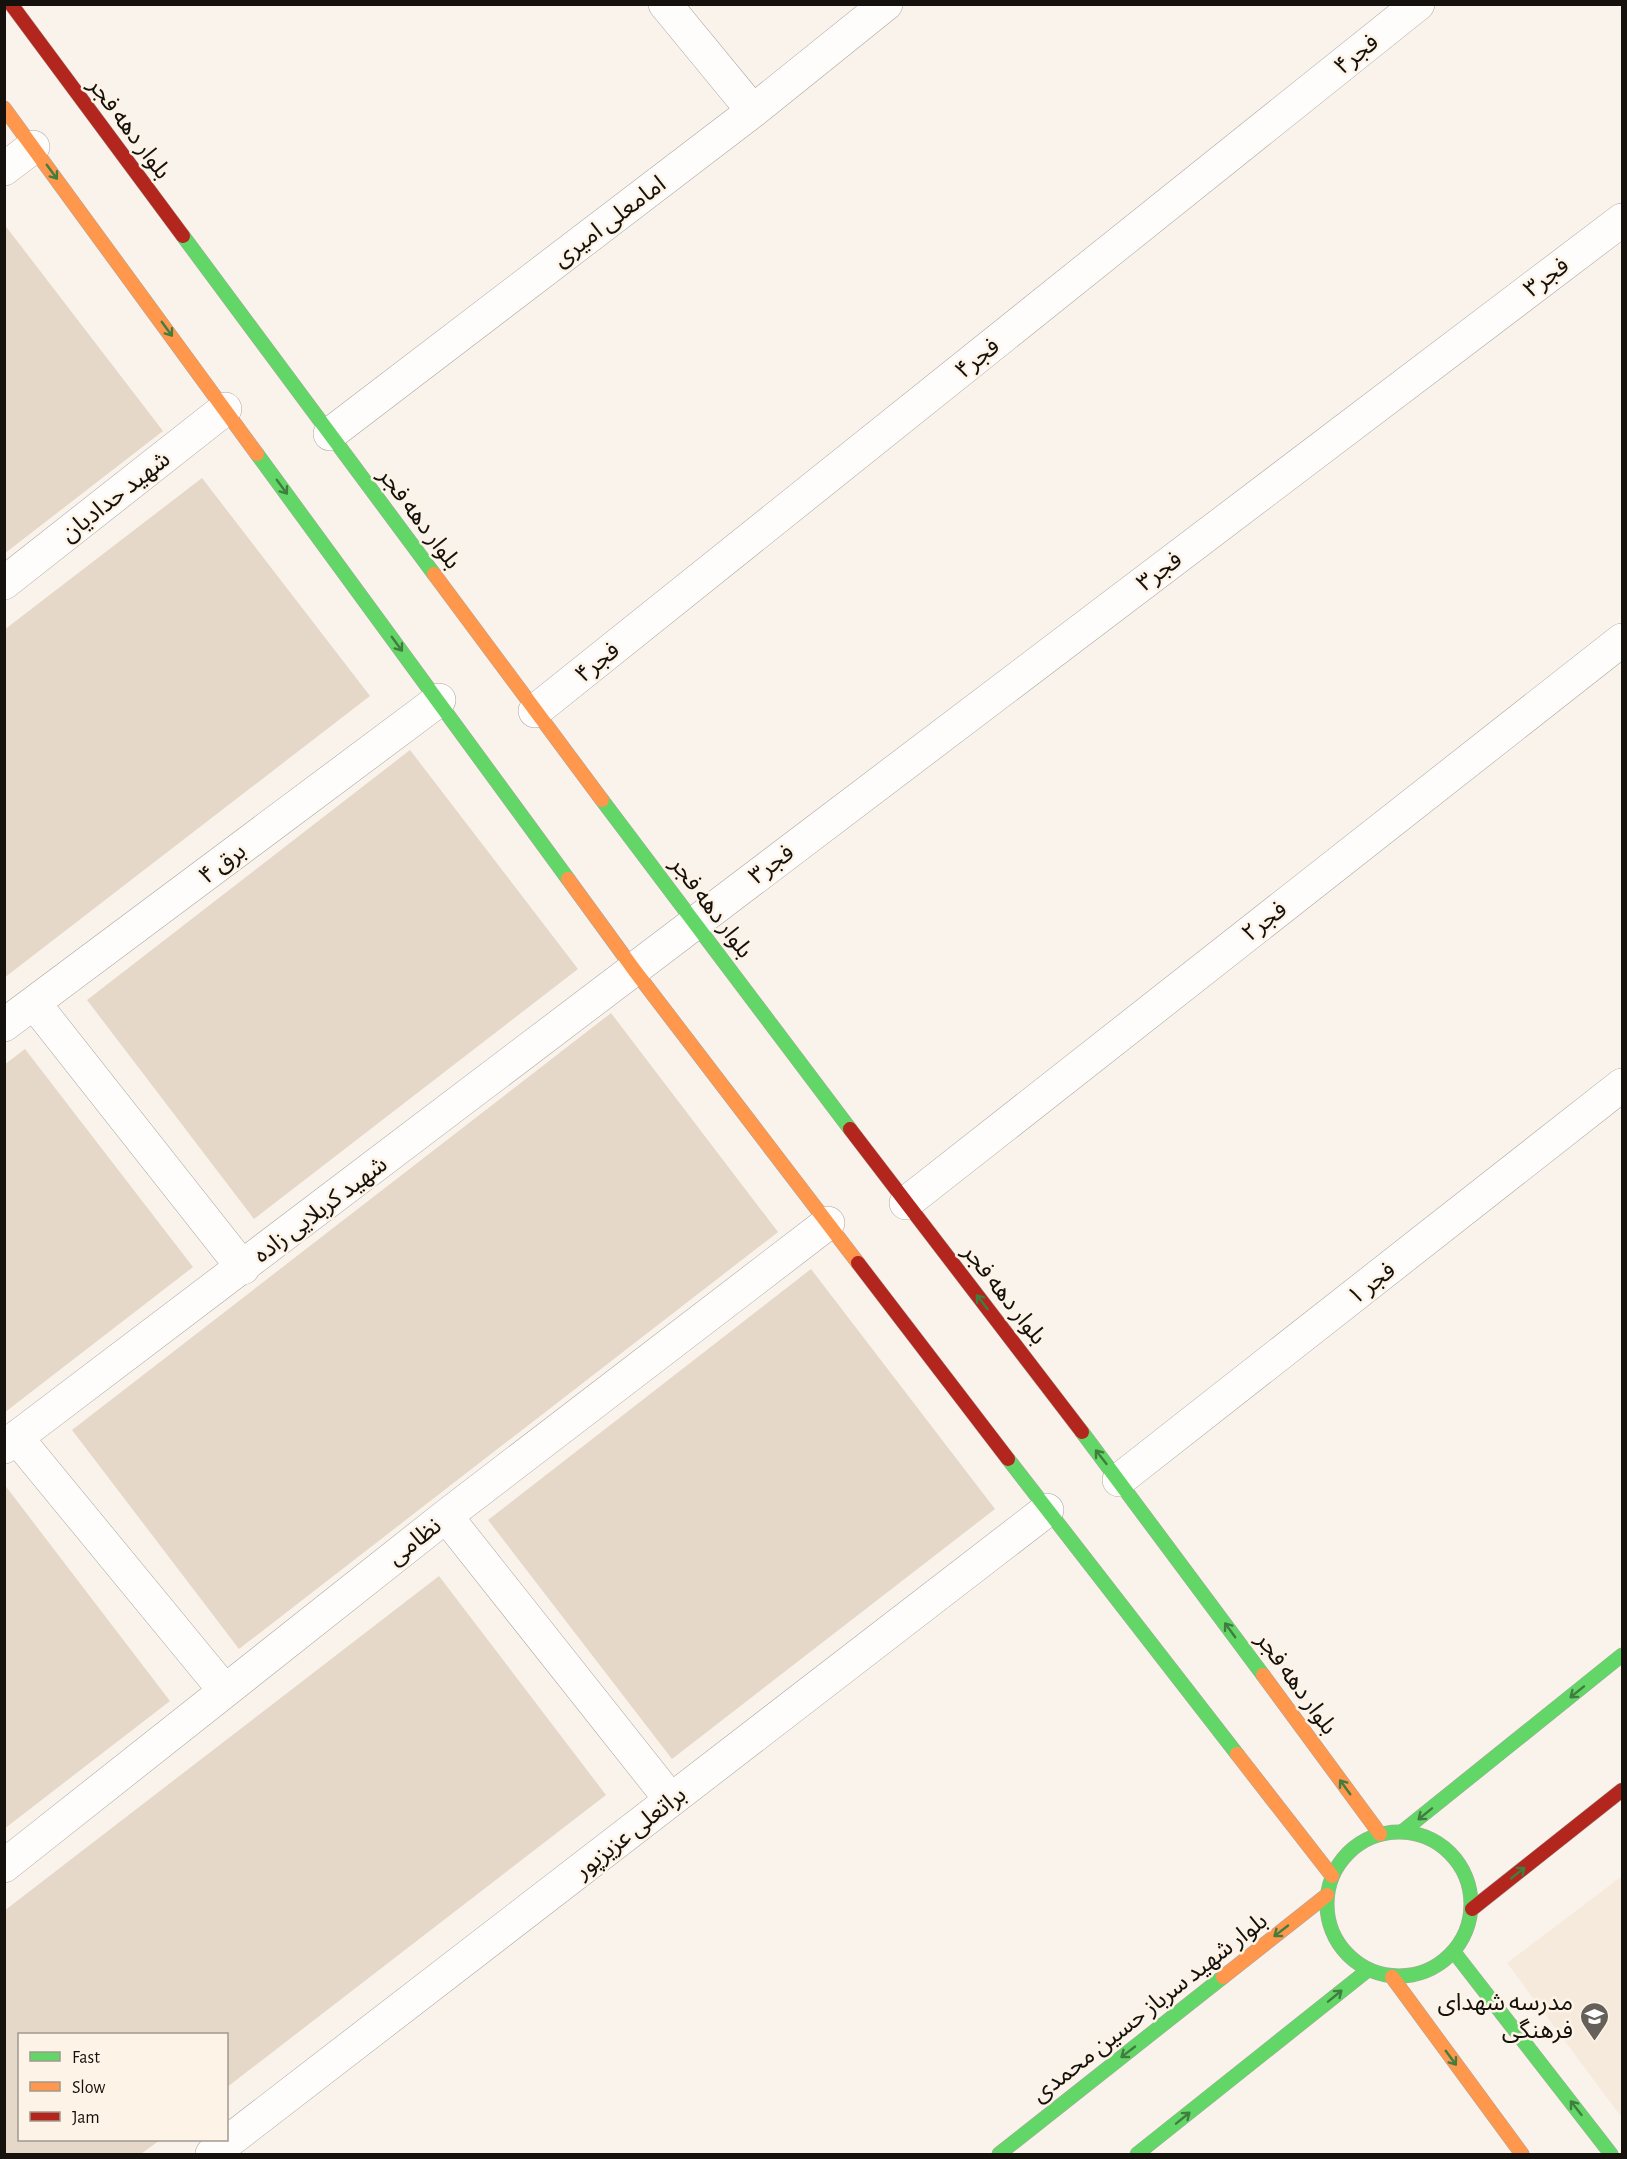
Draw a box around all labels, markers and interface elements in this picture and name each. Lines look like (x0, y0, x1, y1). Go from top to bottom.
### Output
street label: فجر۴ (1330, 30, 1384, 80)
street label: بلوار دهه فجر (82, 73, 175, 184)
one-way arrow (45, 164, 58, 180)
street label: امامعلی امیری (549, 172, 671, 273)
street label: فجر۳ (1520, 253, 1574, 303)
one-way arrow (161, 321, 173, 337)
street label: فجر۴ (951, 334, 1005, 384)
street label: شهید حدادیان (56, 447, 175, 547)
street label: بلوار دهه فجر (372, 463, 465, 574)
one-way arrow (276, 478, 288, 494)
street label: فجر۳ (1133, 547, 1187, 597)
one-way arrow (391, 635, 404, 651)
street label: فجر۴ (571, 638, 625, 688)
street label: برق ۴ (195, 839, 251, 890)
street label: فجر۳ (745, 840, 799, 890)
street label: بلوار دهه فجر (664, 852, 757, 963)
street label: فجر۲ (1238, 897, 1292, 947)
street label: شهید کربلایی زاده (249, 1152, 392, 1268)
street label: بلوار دهه فجر (956, 1239, 1051, 1350)
street label: فجر ۱ (1343, 1258, 1401, 1310)
one-way arrow (976, 1294, 989, 1310)
one-way arrow (1094, 1449, 1107, 1465)
street label: نظامی (383, 1514, 446, 1570)
one-way arrow (1223, 1623, 1236, 1639)
street label: بلوار دهه فجر (1250, 1627, 1341, 1740)
one-way arrow (1569, 1686, 1585, 1699)
one-way arrow (1339, 1779, 1352, 1795)
street label: براتعلی عزیزپور (570, 1782, 692, 1886)
one-way arrow (1417, 1808, 1433, 1821)
one-way arrow (1509, 1867, 1525, 1880)
street label: بلوار شهید سرباز حسین محمدی (1027, 1909, 1273, 2108)
one-way arrow (1274, 1924, 1290, 1937)
one-way arrow (1327, 1990, 1343, 2003)
place label: مدرسه شهدای فرهنگی (1437, 1991, 1573, 2044)
school or university icon: مدرسه شهدای فرهنگی (1578, 2000, 1610, 2042)
legend (18, 2033, 228, 2141)
one-way arrow (1121, 2045, 1137, 2058)
text: Fast (72, 2049, 100, 2067)
one-way arrow (1445, 2050, 1458, 2066)
text: Slow (72, 2079, 105, 2097)
one-way arrow (1569, 2101, 1582, 2117)
text: Jam (72, 2109, 100, 2127)
one-way arrow (1175, 2111, 1190, 2125)

